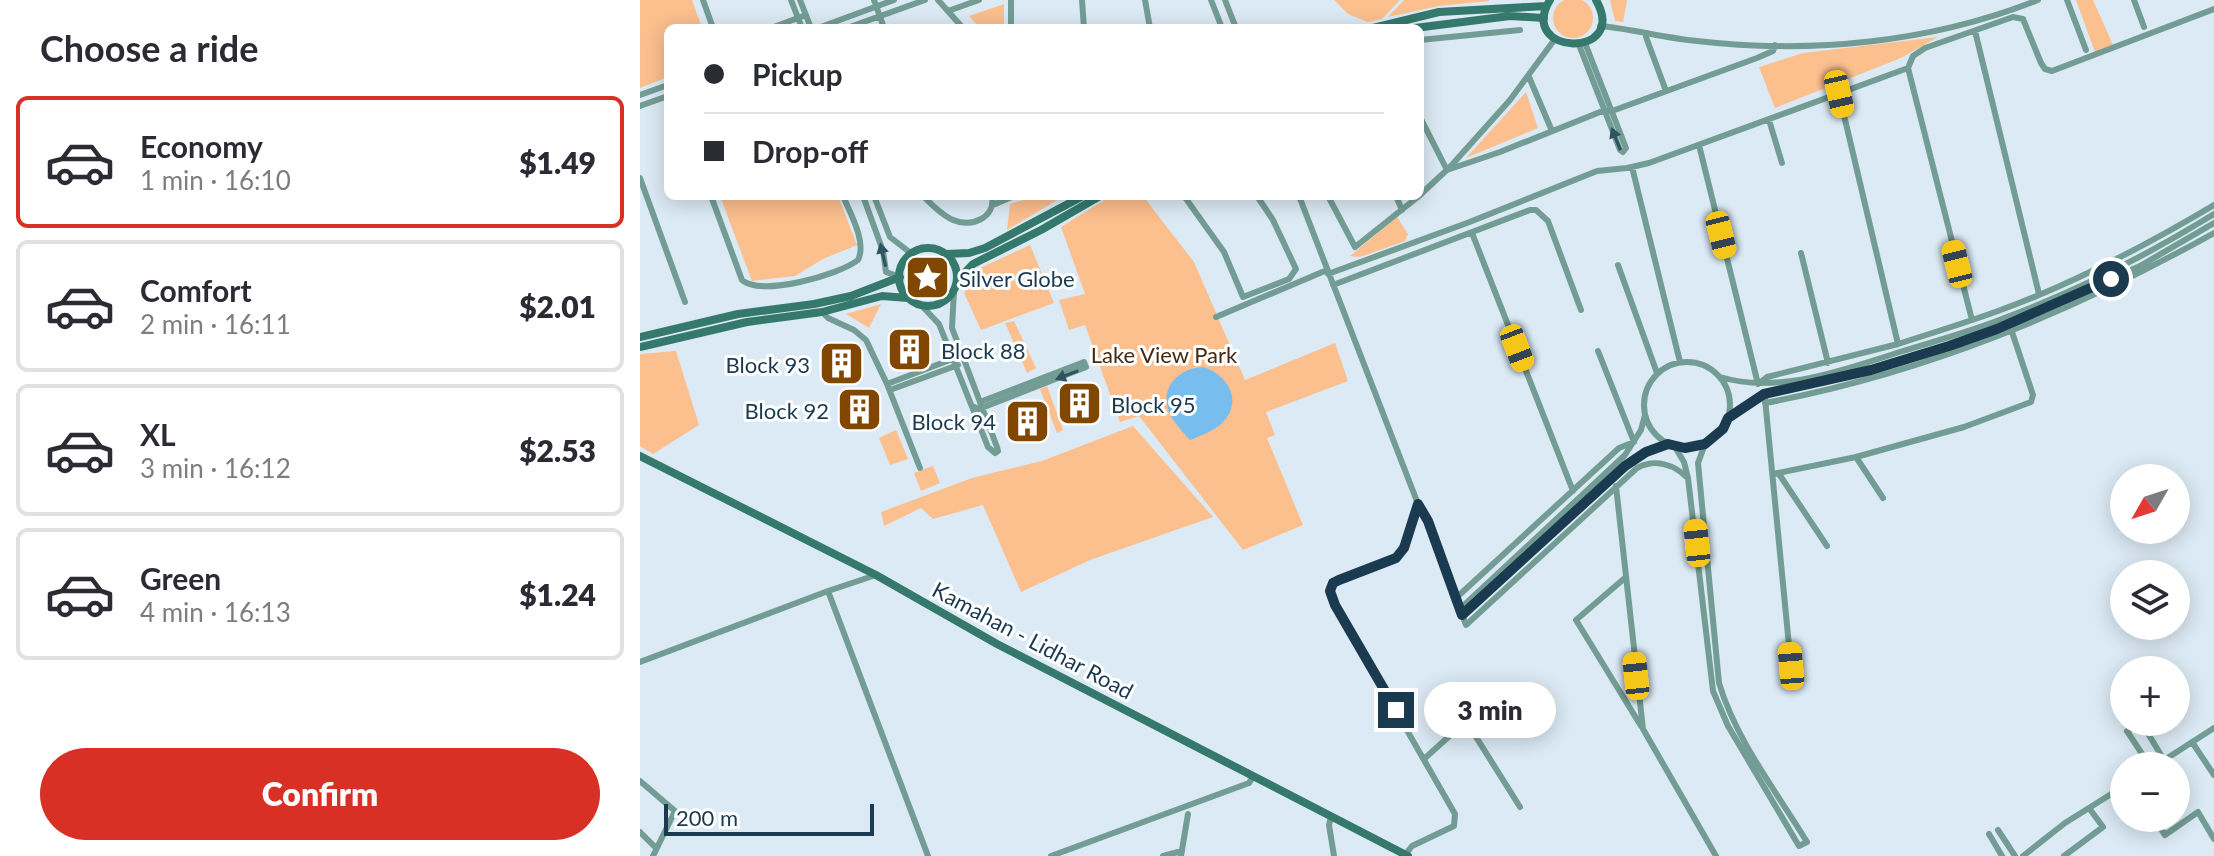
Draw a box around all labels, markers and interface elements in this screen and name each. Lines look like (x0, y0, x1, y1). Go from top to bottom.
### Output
text: Choose a ride (40, 26, 259, 70)
text: Pickup (752, 56, 843, 92)
car (1822, 68, 1856, 120)
icon: car (44, 126, 116, 198)
one-way arrow (1609, 127, 1622, 151)
text: Economy (140, 128, 263, 164)
text: Drop-off (752, 133, 868, 169)
text: $1.49 (519, 144, 596, 180)
text: 1 min · 16:10 (140, 164, 291, 196)
car (1704, 209, 1738, 261)
car (1940, 238, 1974, 290)
one-way arrow (876, 242, 888, 267)
place icon: Silver Globe (904, 254, 952, 302)
route start (2093, 261, 2129, 297)
place label: Silver Globe (959, 265, 1075, 292)
icon: car (44, 270, 116, 342)
text: Comfort (140, 272, 252, 308)
text: $2.01 (519, 288, 596, 324)
text: 2 min · 16:11 (140, 308, 291, 340)
car (1497, 321, 1537, 375)
building icon: Block 88 (886, 326, 934, 374)
place label: Block 88 (941, 337, 1026, 364)
building icon: Block 93 (817, 340, 865, 388)
park label: Lake View Park (1091, 341, 1238, 368)
place label: Block 93 (725, 351, 810, 378)
one-way arrow (1055, 369, 1079, 382)
building icon: Block 95 (1056, 380, 1104, 428)
building icon: Block 92 (836, 386, 884, 434)
place label: Block 95 (1111, 391, 1196, 418)
place label: Block 92 (744, 397, 829, 424)
building icon: Block 94 (1003, 397, 1051, 445)
place label: Block 94 (911, 408, 996, 435)
icon: car (44, 414, 116, 486)
text: XL (140, 416, 176, 452)
text: $2.53 (519, 432, 596, 468)
text: 3 min · 16:12 (140, 452, 291, 484)
north arrow (2110, 464, 2190, 544)
map controls (2110, 464, 2190, 832)
car (1683, 518, 1711, 568)
icon: car (44, 558, 116, 630)
text: Green (140, 560, 221, 596)
button: layers (2110, 560, 2190, 640)
text: $1.24 (519, 576, 596, 612)
street label: Kamahan - Lidhar Road (928, 576, 1138, 704)
text: 4 min · 16:13 (140, 596, 291, 628)
car (1777, 641, 1805, 691)
car (1622, 651, 1650, 701)
button: + (2110, 656, 2190, 736)
callout: 3 min (1424, 682, 1556, 738)
route end (1378, 692, 1414, 728)
text: 3 min (1458, 694, 1522, 726)
button: Confirm (40, 748, 600, 840)
button: − (2110, 752, 2190, 832)
scale bar (664, 800, 874, 836)
text: 200 m (676, 804, 738, 831)

